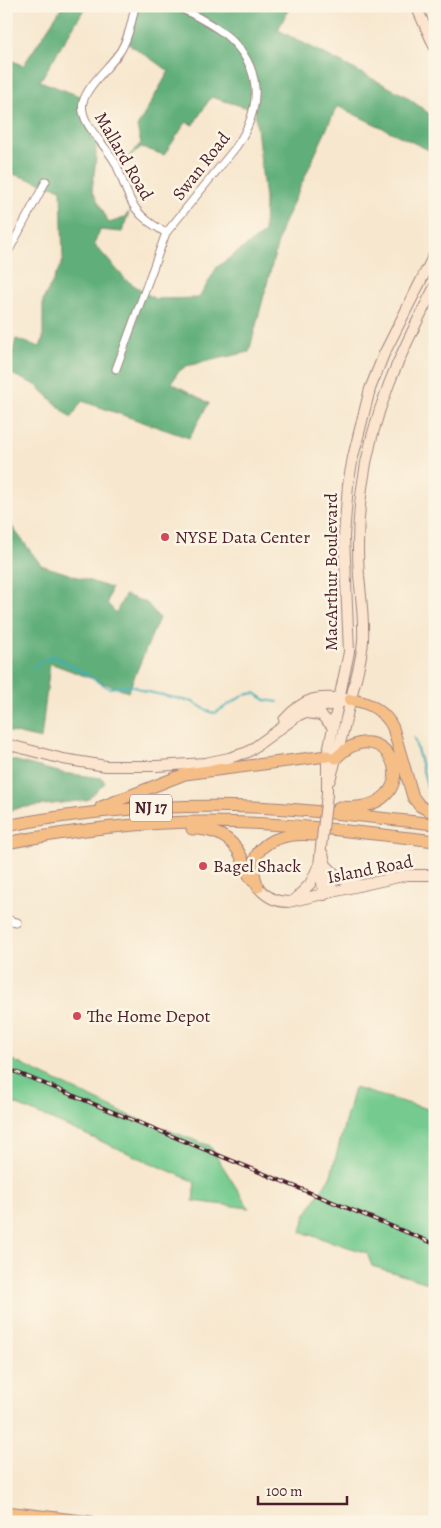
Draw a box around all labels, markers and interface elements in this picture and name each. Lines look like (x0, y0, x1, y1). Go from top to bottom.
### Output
street label: Mallard Road (89, 108, 159, 205)
street label: Swan Road (167, 126, 236, 205)
street label: MacArthur Boulevard (319, 493, 343, 651)
place label: NYSE Data Center (175, 525, 310, 549)
marker: NYSE Data Center (159, 531, 171, 543)
road number: NJ 17 (130, 794, 172, 821)
street label: Island Road (325, 849, 415, 889)
place label: Bagel Shack (213, 854, 301, 878)
marker: Bagel Shack (197, 860, 209, 872)
place label: The Home Depot (87, 1004, 210, 1028)
marker: The Home Depot (71, 1010, 83, 1022)
scale bar (258, 1473, 347, 1505)
text: 100 m (266, 1481, 303, 1501)

